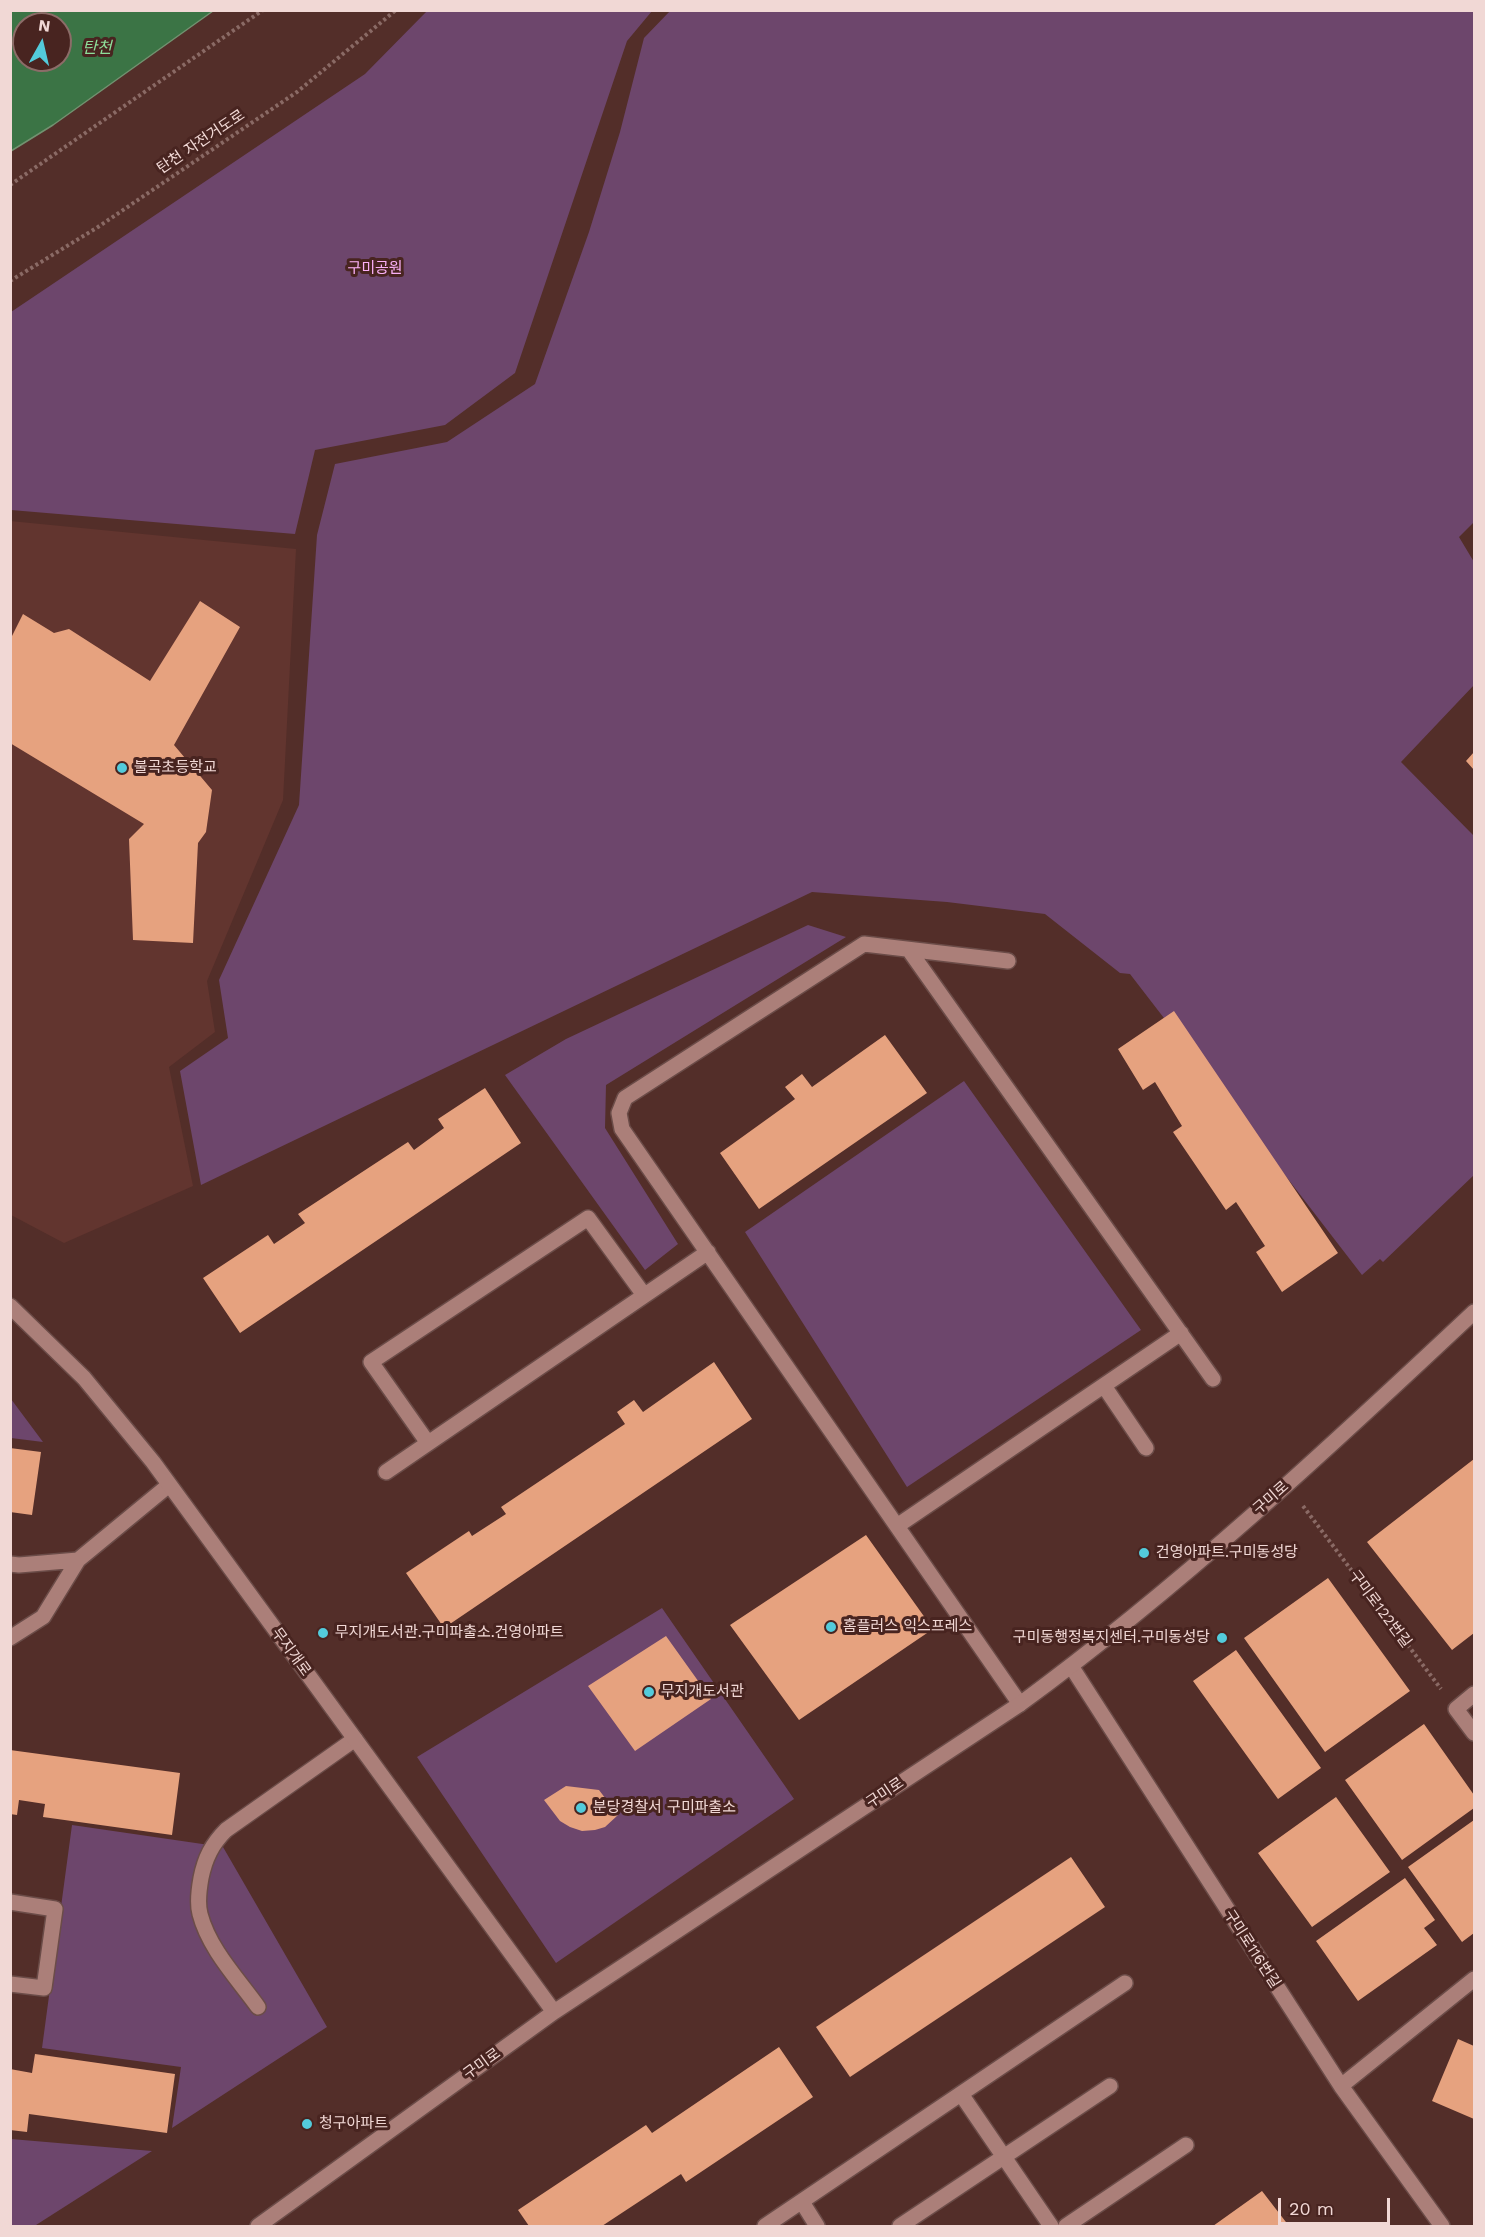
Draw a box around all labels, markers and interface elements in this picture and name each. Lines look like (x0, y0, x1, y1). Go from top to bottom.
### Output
north arrow (12, 12, 72, 72)
text: N (37, 15, 51, 36)
water label: 탄천 (82, 38, 112, 58)
street label: 탄천 자전거도로 (154, 106, 248, 178)
park label: 구미공원 (347, 260, 403, 278)
place label: 불곡초등학교 (134, 759, 217, 777)
marker: 불곡초등학교 (115, 761, 129, 775)
street label: 구미로 (1249, 1478, 1293, 1518)
place label: 건영아파트.구미동성당 (1156, 1544, 1298, 1562)
marker: 건영아파트.구미동성당 (1137, 1546, 1151, 1560)
street label: 구미로122번길 (1345, 1567, 1415, 1651)
place label: 홈플러스 익스프레스 (843, 1618, 972, 1636)
marker: 홈플러스 익스프레스 (824, 1620, 838, 1634)
street label: 무지개로 (267, 1624, 315, 1680)
place label: 무지개도서관.구미파출소.건영아파트 (335, 1624, 564, 1642)
marker: 무지개도서관.구미파출소.건영아파트 (316, 1626, 330, 1640)
place label: 구미동행정복지센터.구미동성당 (1013, 1629, 1210, 1647)
marker: 구미동행정복지센터.구미동성당 (1215, 1631, 1229, 1645)
place label: 무지개도서관 (661, 1683, 744, 1701)
marker: 무지개도서관 (642, 1685, 656, 1699)
street label: 구미로 (863, 1774, 907, 1812)
place label: 분당경찰서 구미파출소 (593, 1799, 736, 1817)
marker: 분당경찰서 구미파출소 (574, 1801, 588, 1815)
street label: 구미로116번길 (1220, 1906, 1284, 1992)
street label: 구미로 (460, 2045, 504, 2083)
place label: 청구아파트 (319, 2115, 388, 2133)
marker: 청구아파트 (300, 2117, 314, 2131)
scale bar (1281, 2186, 1394, 2224)
text: 20 m (1289, 2198, 1334, 2219)

